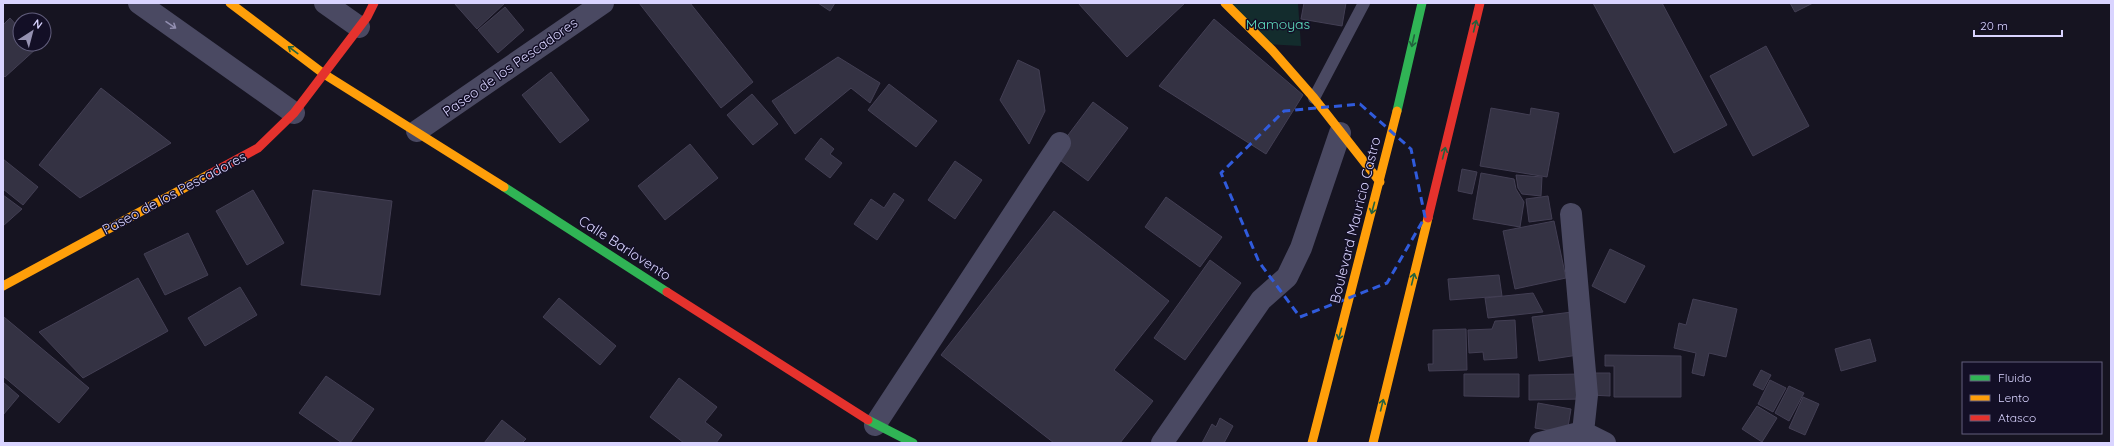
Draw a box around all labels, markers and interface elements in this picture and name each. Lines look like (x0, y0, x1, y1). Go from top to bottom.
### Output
north arrow (12, 12, 52, 52)
scale bar (1974, 12, 2062, 38)
street label: Paseo de los Pescadores (439, 14, 581, 120)
park label: Mamoyas (1246, 15, 1310, 33)
text: N (30, 16, 45, 32)
text: 20 m (1980, 18, 2008, 33)
one-way arrow (1471, 20, 1479, 33)
one-way arrow (165, 21, 176, 29)
one-way arrow (1408, 34, 1416, 47)
one-way arrow (287, 46, 298, 55)
street label: Boulevard Mauricio Castro (1326, 135, 1384, 305)
one-way arrow (1440, 146, 1448, 159)
street label: Paseo de los Pescadores (99, 147, 249, 239)
one-way arrow (1369, 202, 1377, 215)
street label: Calle Barlovento (575, 211, 675, 285)
one-way arrow (1410, 273, 1417, 286)
one-way arrow (1336, 327, 1344, 340)
legend (1962, 362, 2102, 434)
text: Fluido (1998, 370, 2031, 385)
text: Lento (1998, 390, 2029, 405)
one-way arrow (1379, 399, 1386, 412)
text: Atasco (1998, 410, 2036, 425)

